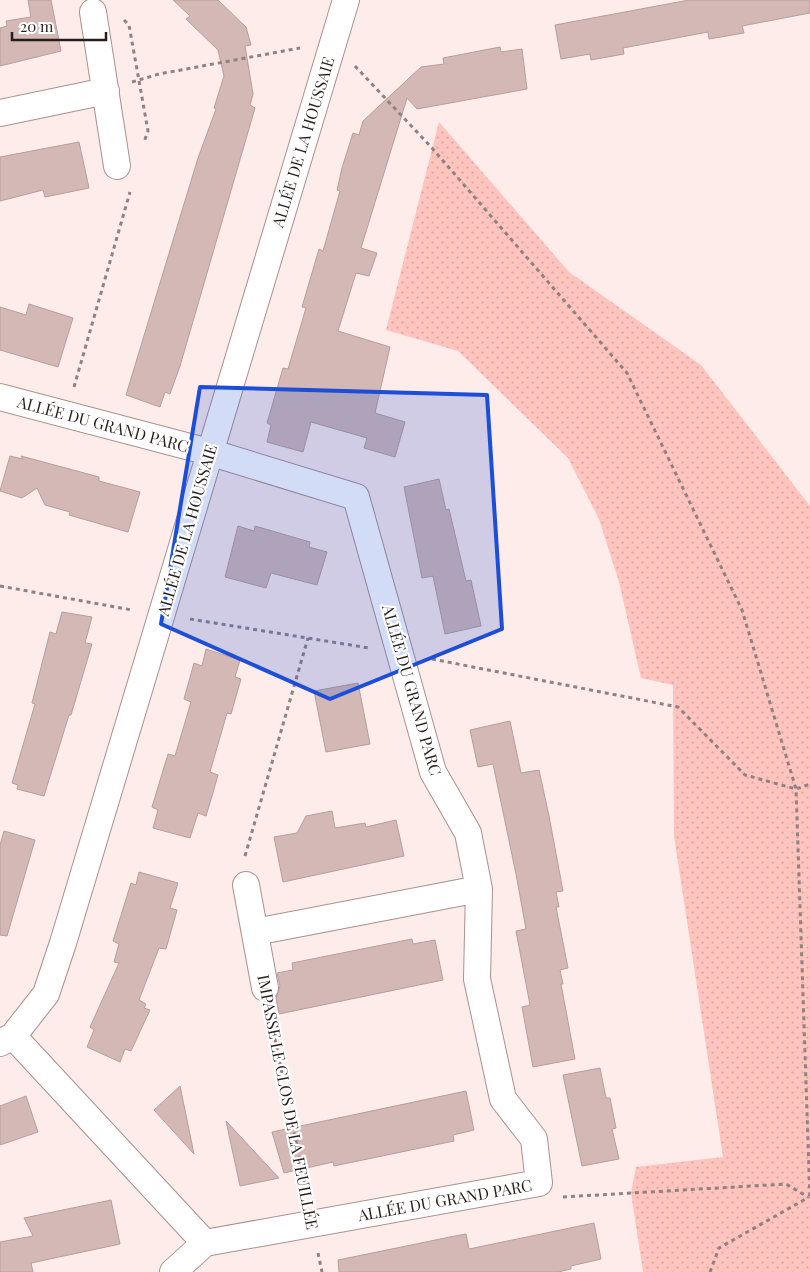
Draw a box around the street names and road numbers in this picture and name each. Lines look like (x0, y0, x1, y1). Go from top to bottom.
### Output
street label: ALLÉE DE LA HOUSSAIE (266, 54, 339, 231)
street label: ALLÉE DU GRAND PARC (14, 390, 191, 456)
street label: ALLÉE DE LA HOUSSAIE (152, 442, 221, 619)
street label: ALLÉE DU GRAND PARC (378, 601, 447, 778)
street label: IMPASSE LE CLOS DE LA FEUILLÉE (253, 973, 324, 1231)
street label: ALLÉE DU GRAND PARC (355, 1174, 534, 1225)

